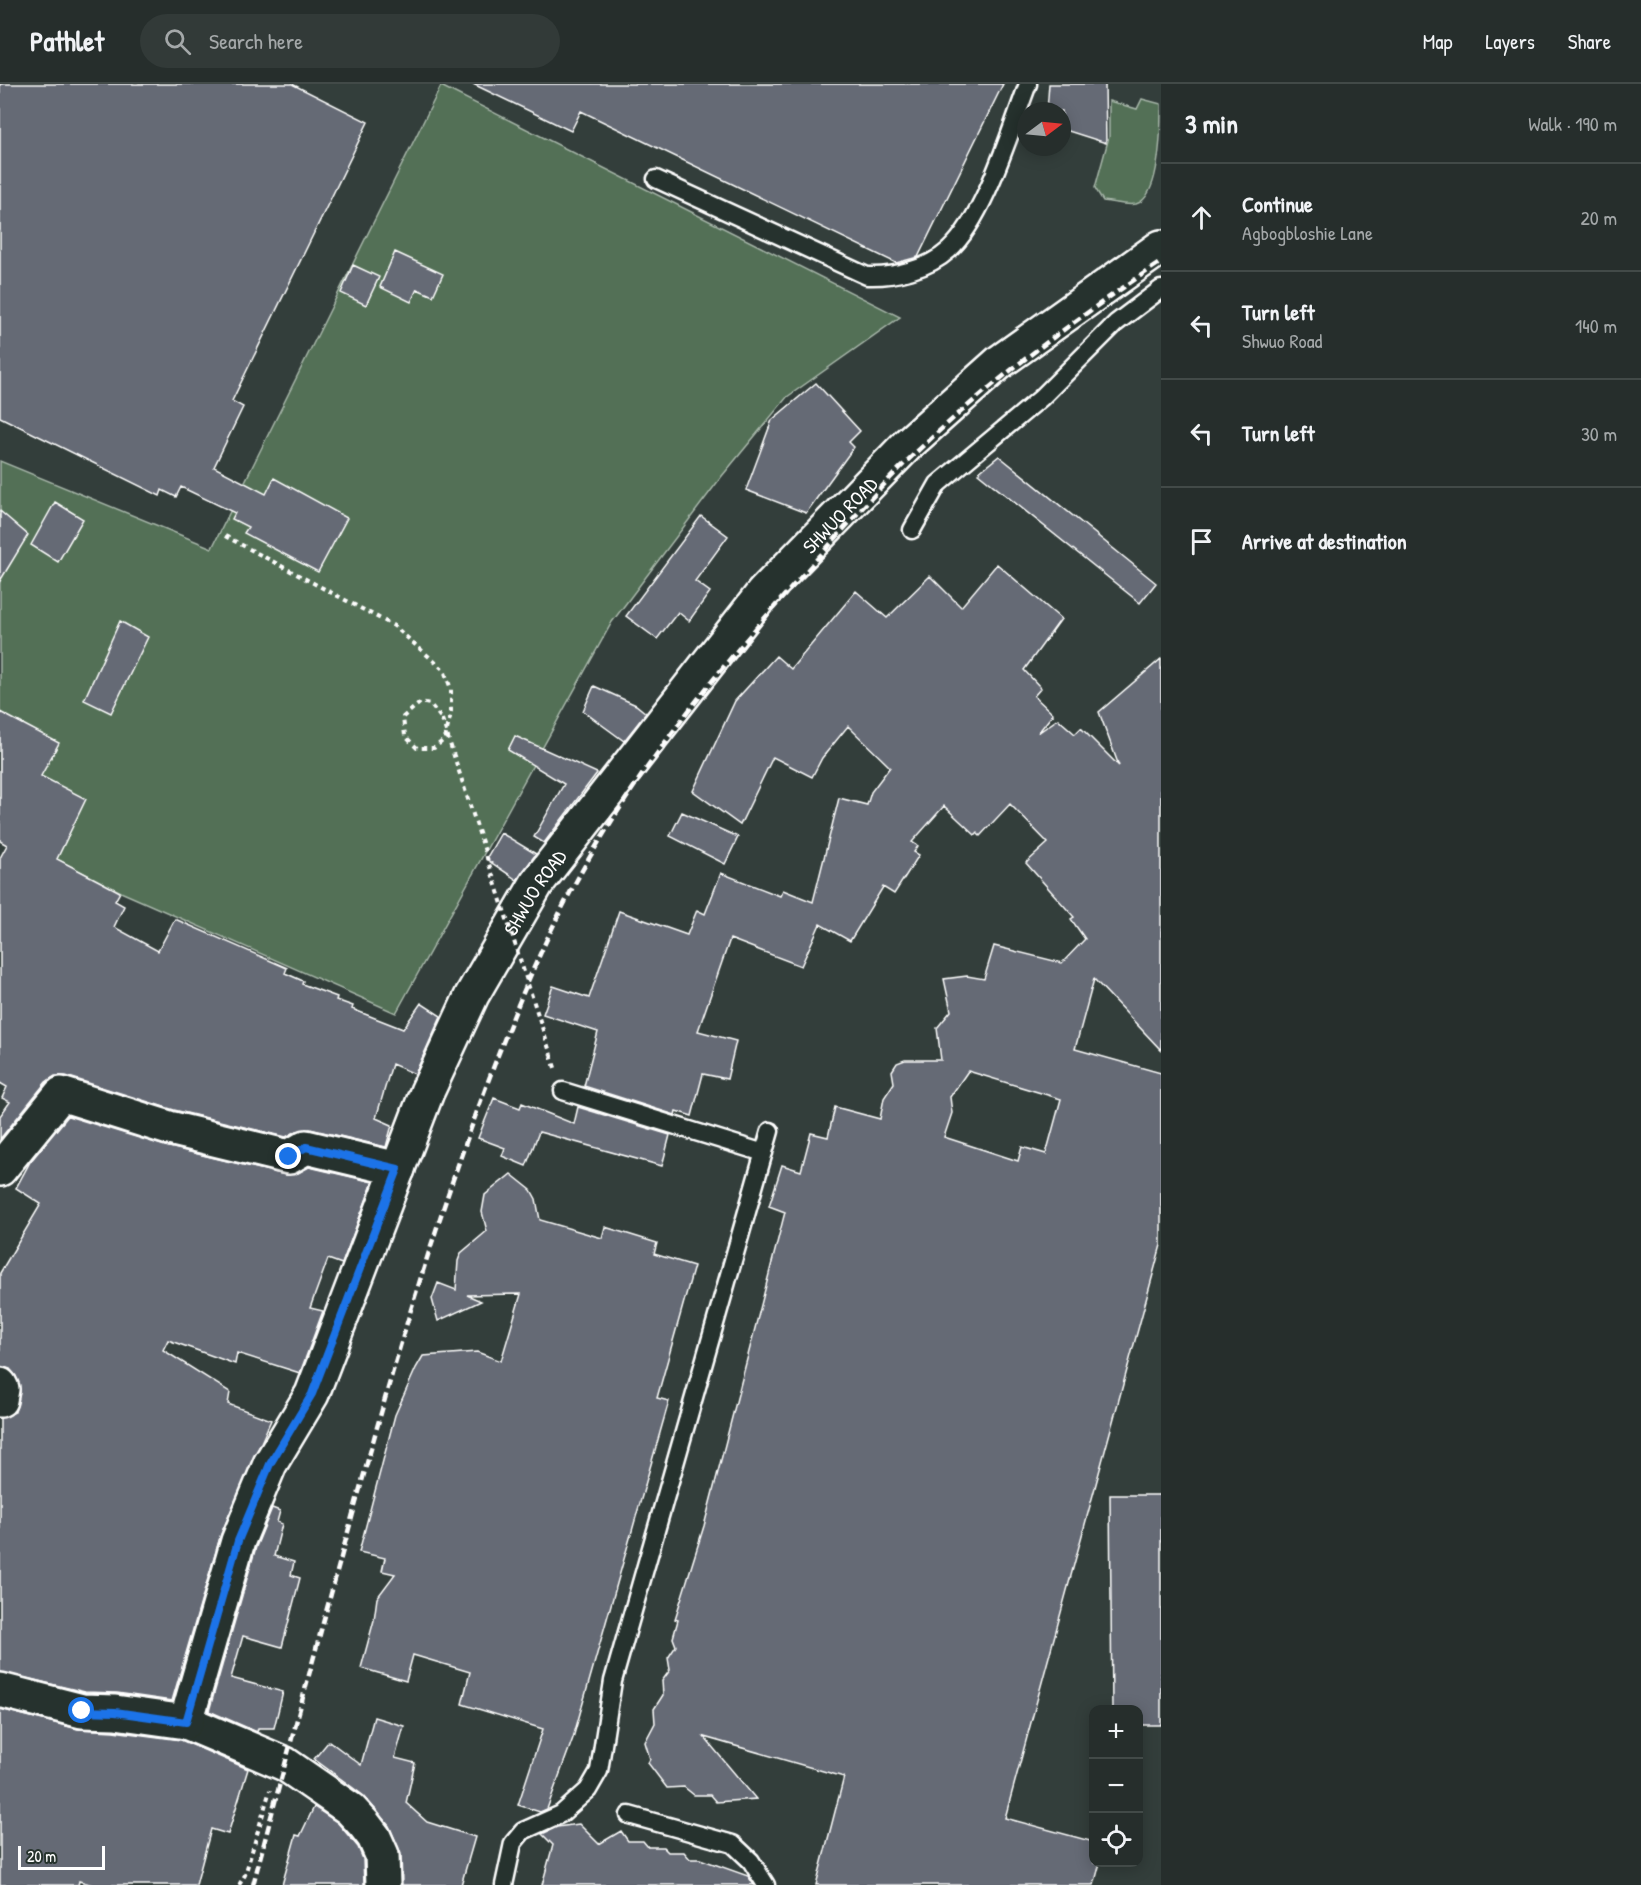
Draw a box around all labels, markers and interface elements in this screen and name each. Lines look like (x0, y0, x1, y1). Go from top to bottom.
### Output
search box (140, 14, 560, 68)
text: Pathlet (30, 22, 104, 60)
icon: search (161, 25, 194, 58)
text: Search here (209, 26, 303, 56)
text: Map (1423, 27, 1452, 56)
text: Layers (1485, 27, 1535, 56)
text: Share (1568, 27, 1611, 56)
north arrow (1017, 102, 1071, 156)
text: 3 min (1185, 106, 1238, 141)
text: Walk · 190 m (1528, 110, 1617, 137)
text: Continue (1242, 189, 1313, 219)
icon: ahead (1185, 201, 1218, 234)
text: 20 m (1580, 204, 1617, 231)
text: Agbogbloshie Lane (1242, 219, 1373, 246)
text: Turn left (1242, 297, 1315, 327)
icon: left (1185, 309, 1218, 342)
text: 140 m (1575, 312, 1617, 339)
text: Shwuo Road (1242, 327, 1322, 354)
icon: left (1185, 417, 1218, 450)
text: Turn left (1242, 418, 1315, 448)
text: 30 m (1581, 420, 1617, 447)
street label: SHWUO ROAD (796, 470, 883, 559)
icon: arrive (1185, 525, 1218, 558)
text: Arrive at destination (1242, 526, 1407, 556)
street label: SHWUO ROAD (496, 843, 572, 939)
route end (275, 1143, 301, 1169)
route start (68, 1697, 94, 1723)
map controls (1089, 1705, 1143, 1867)
button: + (1089, 1705, 1143, 1759)
button: − (1089, 1759, 1143, 1813)
button: locate (1089, 1813, 1143, 1867)
scale bar (18, 1843, 105, 1870)
text: 20 m (27, 1845, 56, 1867)

